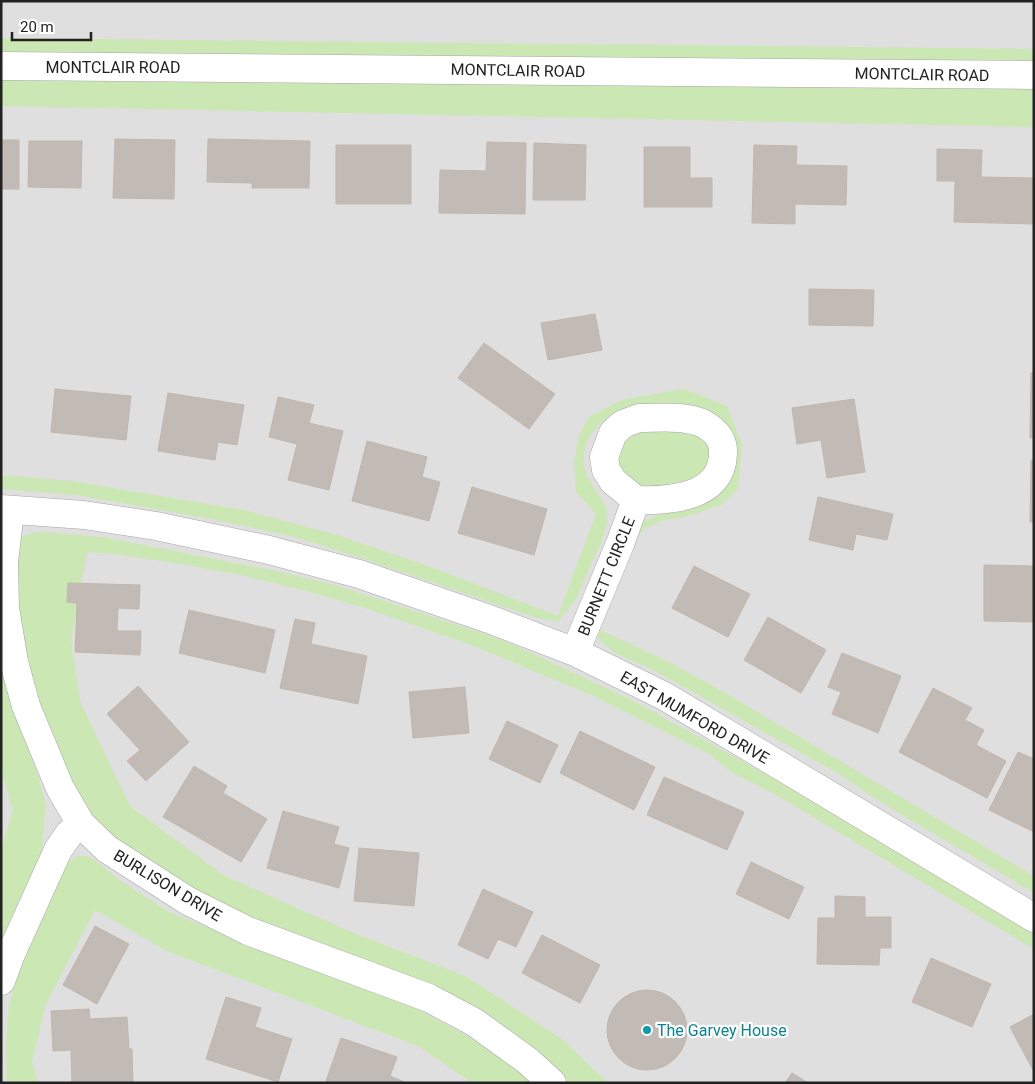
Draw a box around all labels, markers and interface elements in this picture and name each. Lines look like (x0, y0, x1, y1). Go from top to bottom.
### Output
scale bar (12, 10, 91, 42)
text: 20 m (20, 18, 54, 36)
street label: MONTCLAIR ROAD (46, 58, 180, 77)
street label: MONTCLAIR ROAD (450, 60, 586, 81)
street label: MONTCLAIR ROAD (854, 64, 990, 85)
street label: BURNETT CIRCLE (574, 514, 639, 638)
street label: EAST MUMFORD DRIVE (617, 667, 773, 768)
street label: BURLISON DRIVE (110, 846, 225, 925)
place label: The Garvey House (657, 1021, 787, 1040)
marker: The Garvey House (641, 1024, 653, 1036)

